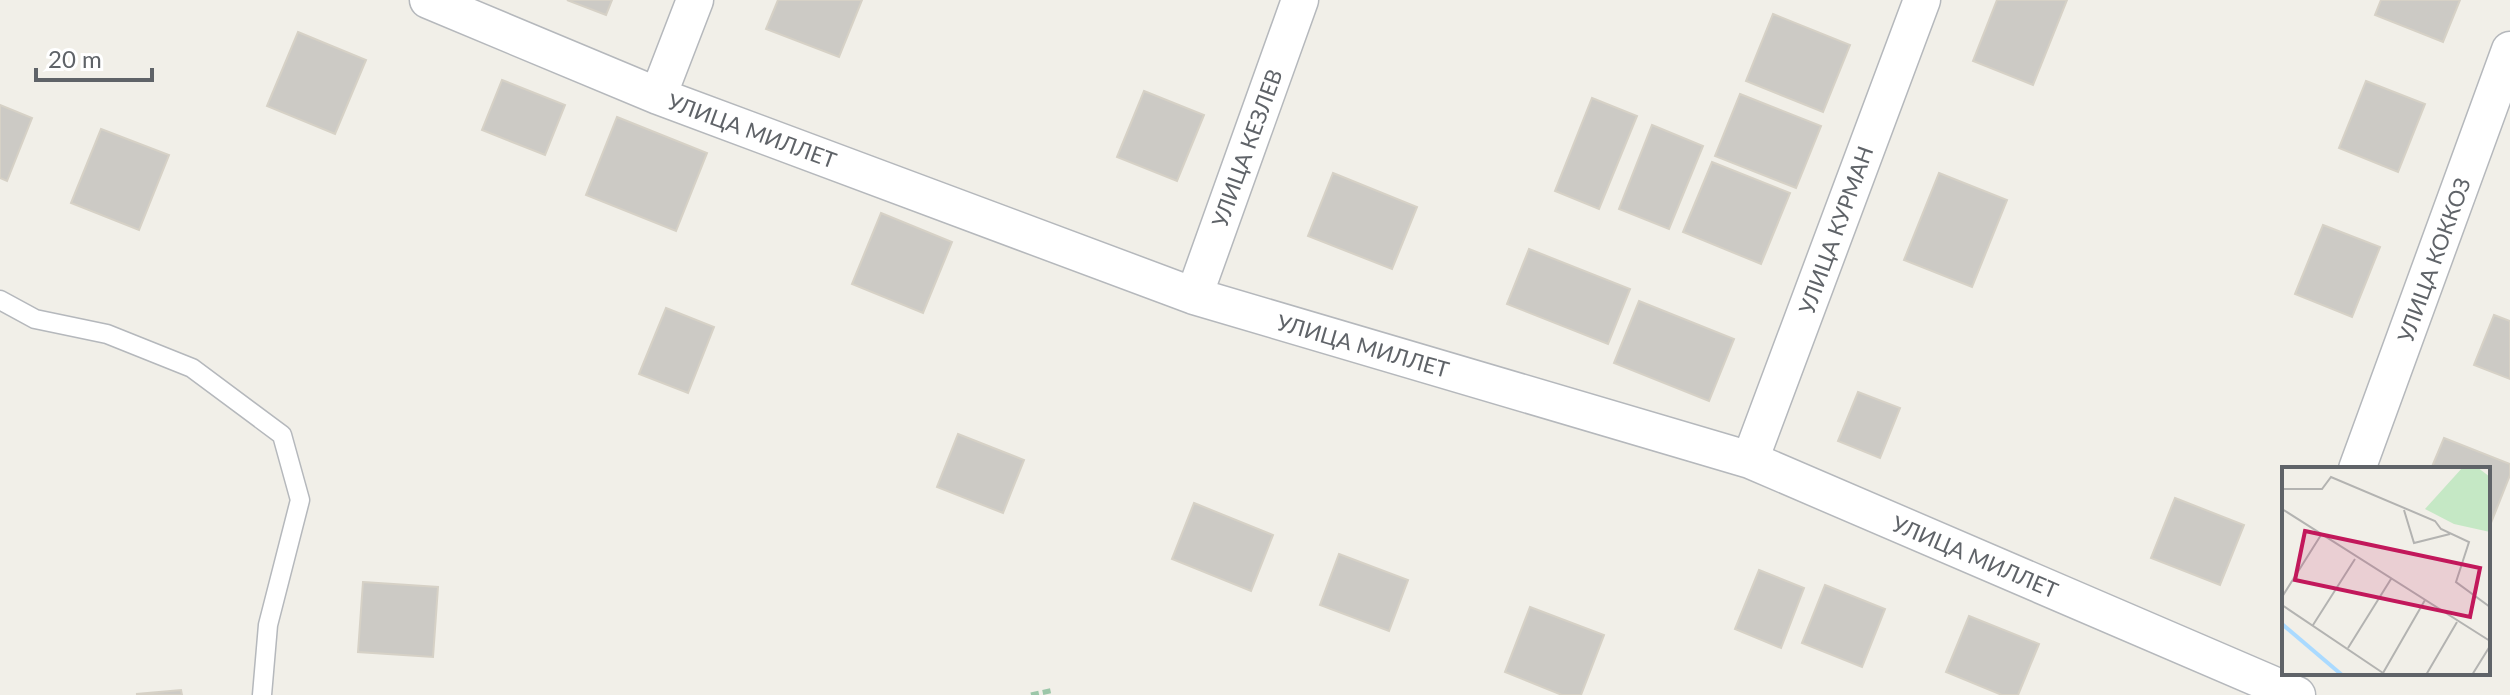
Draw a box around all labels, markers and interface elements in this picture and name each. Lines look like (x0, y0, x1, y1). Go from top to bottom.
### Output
scale bar (36, 32, 152, 82)
text: 20 m (48, 44, 102, 73)
street label: УЛИЦА КЕЗЛЕВ (1205, 65, 1288, 230)
street label: УЛИЦА МИЛЛЕТ (664, 87, 840, 174)
street label: УЛИЦА КУРМАН (1793, 142, 1878, 317)
street label: УЛИЦА КОККОЗ (2391, 174, 2476, 346)
street label: УЛИЦА МИЛЛЕТ (1274, 308, 1452, 383)
inset map (2282, 467, 2490, 675)
street label: УЛИЦА МИЛЛЕТ (1888, 509, 2062, 604)

